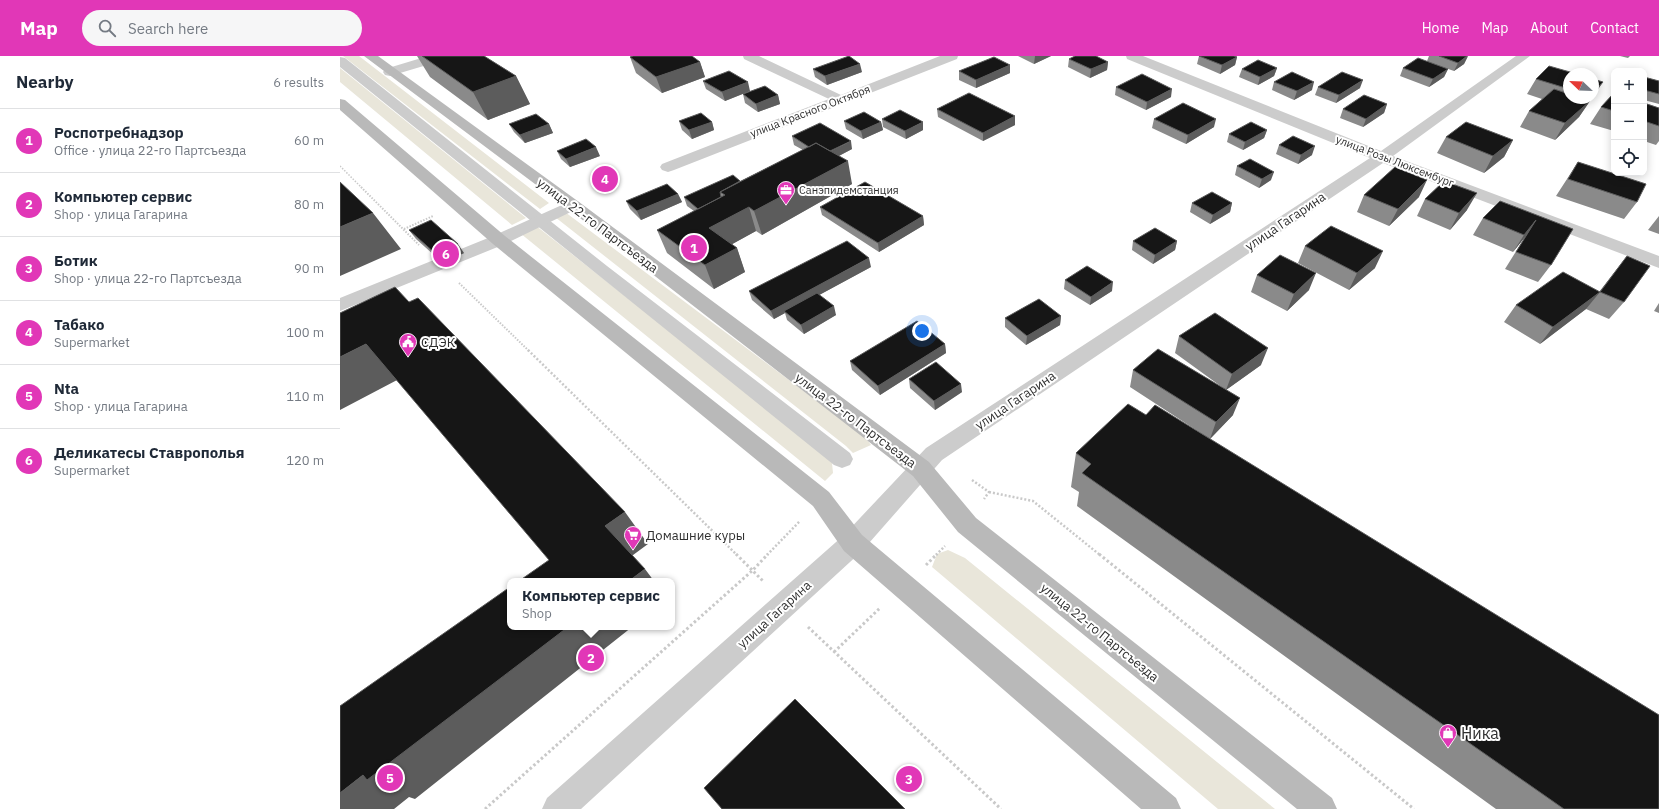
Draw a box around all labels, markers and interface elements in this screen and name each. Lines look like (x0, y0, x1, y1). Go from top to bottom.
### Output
search box (82, 10, 362, 46)
text: Map (20, 16, 58, 40)
icon: search (96, 17, 118, 39)
text: Search here (128, 19, 208, 38)
text: Home (1422, 19, 1459, 37)
text: Map (1481, 19, 1508, 37)
text: About (1530, 19, 1568, 37)
text: Contact (1590, 19, 1639, 37)
north arrow (1563, 68, 1599, 104)
map controls (1611, 68, 1647, 176)
button: + (1611, 68, 1647, 104)
text: Nearby (16, 71, 74, 93)
text: 6 results (273, 74, 324, 91)
street label: улица Красного Октября (748, 82, 872, 140)
button: − (1611, 104, 1647, 140)
text: Роспотребнадзор (54, 123, 184, 142)
text: 1 (25, 132, 33, 149)
text: 60 m (294, 132, 324, 149)
street label: улица Розы Люксембург (1334, 132, 1456, 190)
button: locate (1611, 140, 1647, 176)
text: Office · улица 22-го Партсъезда (54, 142, 246, 159)
pin: 4 (592, 164, 618, 194)
street label: улица 22-го Партсъезда (534, 174, 662, 277)
office icon: Санэпидемстанция (776, 180, 796, 205)
place label: Санэпидемстанция (799, 183, 899, 197)
text: Компьютер сервис (54, 187, 192, 206)
street label: улица Гагарина (1242, 188, 1329, 255)
text: 2 (25, 196, 33, 213)
text: 80 m (294, 196, 324, 213)
text: Shop · улица Гагарина (54, 206, 188, 223)
pin: 1 (681, 233, 707, 263)
pin: 6 (433, 239, 459, 269)
text: Ботик (54, 251, 98, 270)
text: 3 (25, 260, 33, 277)
text: 90 m (294, 260, 324, 277)
text: Shop · улица 22-го Партсъезда (54, 270, 242, 287)
text: Табако (54, 315, 104, 334)
your location (912, 321, 932, 341)
text: 4 (25, 324, 33, 341)
text: 100 m (286, 324, 324, 341)
public building icon: СДЭК (398, 332, 418, 357)
text: Supermarket (54, 334, 130, 351)
place label: СДЭК (421, 334, 456, 351)
street label: улица Гагарина (972, 367, 1059, 434)
street label: улица 22-го Партсъезда (792, 369, 920, 472)
text: Nta (54, 379, 79, 398)
text: 5 (25, 388, 33, 405)
text: 110 m (286, 388, 324, 405)
text: Shop · улица Гагарина (54, 398, 188, 415)
text: Деликатесы Ставрополья (54, 443, 244, 462)
text: 6 (25, 452, 33, 469)
text: 120 m (286, 452, 324, 469)
text: Supermarket (54, 462, 130, 479)
supermarket icon: Домашние куры (623, 525, 643, 550)
place label: Домашние куры (646, 527, 745, 544)
street label: улица Гагарина (734, 577, 815, 652)
popup (507, 578, 675, 630)
street label: улица 22-го Партсъезда (1037, 579, 1162, 685)
text: Компьютер сервис (522, 586, 660, 605)
text: Shop (522, 605, 552, 622)
pin: 2 (578, 643, 604, 673)
shop icon: Ника (1438, 723, 1458, 748)
place label: Ника (1461, 723, 1499, 743)
pin: 5 (377, 763, 403, 793)
pin: 3 (896, 764, 922, 794)

